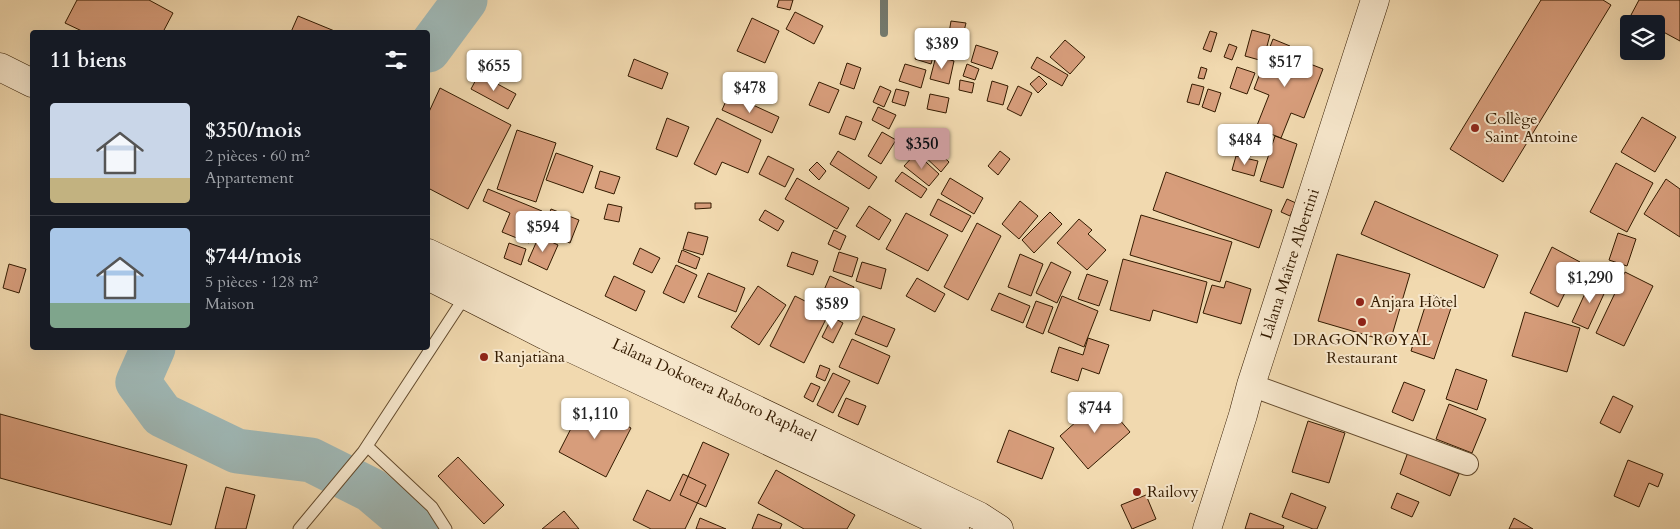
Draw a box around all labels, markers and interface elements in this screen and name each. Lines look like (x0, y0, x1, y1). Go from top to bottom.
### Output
map controls (1620, 15, 1665, 60)
button: layers (1620, 15, 1665, 60)
pin: $389 (912, 28, 972, 70)
text: $389 (926, 33, 958, 55)
text: 11 biens (50, 46, 126, 75)
icon: filters (382, 46, 410, 74)
pin: $517 (1255, 46, 1315, 88)
pin: $655 (464, 49, 524, 92)
text: $517 (1269, 51, 1301, 73)
text: $655 (478, 55, 510, 77)
pin: $478 (720, 72, 780, 114)
text: $478 (734, 77, 766, 99)
place label: Collège Saint Antoine (1485, 108, 1578, 148)
text: $350/mois (205, 116, 302, 145)
marker: Collège Saint Antoine (1469, 122, 1481, 134)
icon: home (90, 123, 150, 183)
pin: $484 (1215, 124, 1275, 166)
pin: $350 (892, 128, 952, 170)
text: $484 (1229, 129, 1261, 151)
text: $350 (906, 133, 938, 155)
text: 2 pièces · 60 m² (205, 145, 310, 167)
text: Appartement (205, 167, 293, 189)
street label: Làlana Maître Albertini (1255, 185, 1325, 342)
pin: $594 (513, 210, 573, 253)
text: $594 (527, 216, 559, 238)
text: $744/mois (205, 242, 302, 271)
icon: home (90, 248, 150, 308)
pin: $1,290 (1549, 262, 1631, 304)
text: $1,290 (1567, 267, 1613, 289)
text: 5 pièces · 128 m² (205, 271, 318, 293)
pin: $589 (802, 288, 862, 330)
place label: Anjara Hôtel (1370, 291, 1457, 313)
text: Maison (205, 293, 255, 315)
text: $589 (816, 293, 848, 315)
marker: Anjara Hôtel (1354, 296, 1366, 308)
marker: DRAGON ROYAL Restaurant (1356, 316, 1368, 328)
place label: DRAGON ROYAL Restaurant (1293, 329, 1431, 369)
street label: Làlana Dokotera Raboto Raphael (608, 333, 820, 447)
place label: Ranjatiana (494, 346, 565, 368)
marker: Ranjatiana (478, 351, 490, 363)
pin: $744 (1065, 392, 1125, 434)
text: $744 (1079, 397, 1111, 419)
pin: $1,110 (554, 398, 636, 440)
text: $1,110 (572, 403, 618, 425)
place label: Railovy (1147, 481, 1199, 503)
marker: Railovy (1131, 486, 1143, 498)

